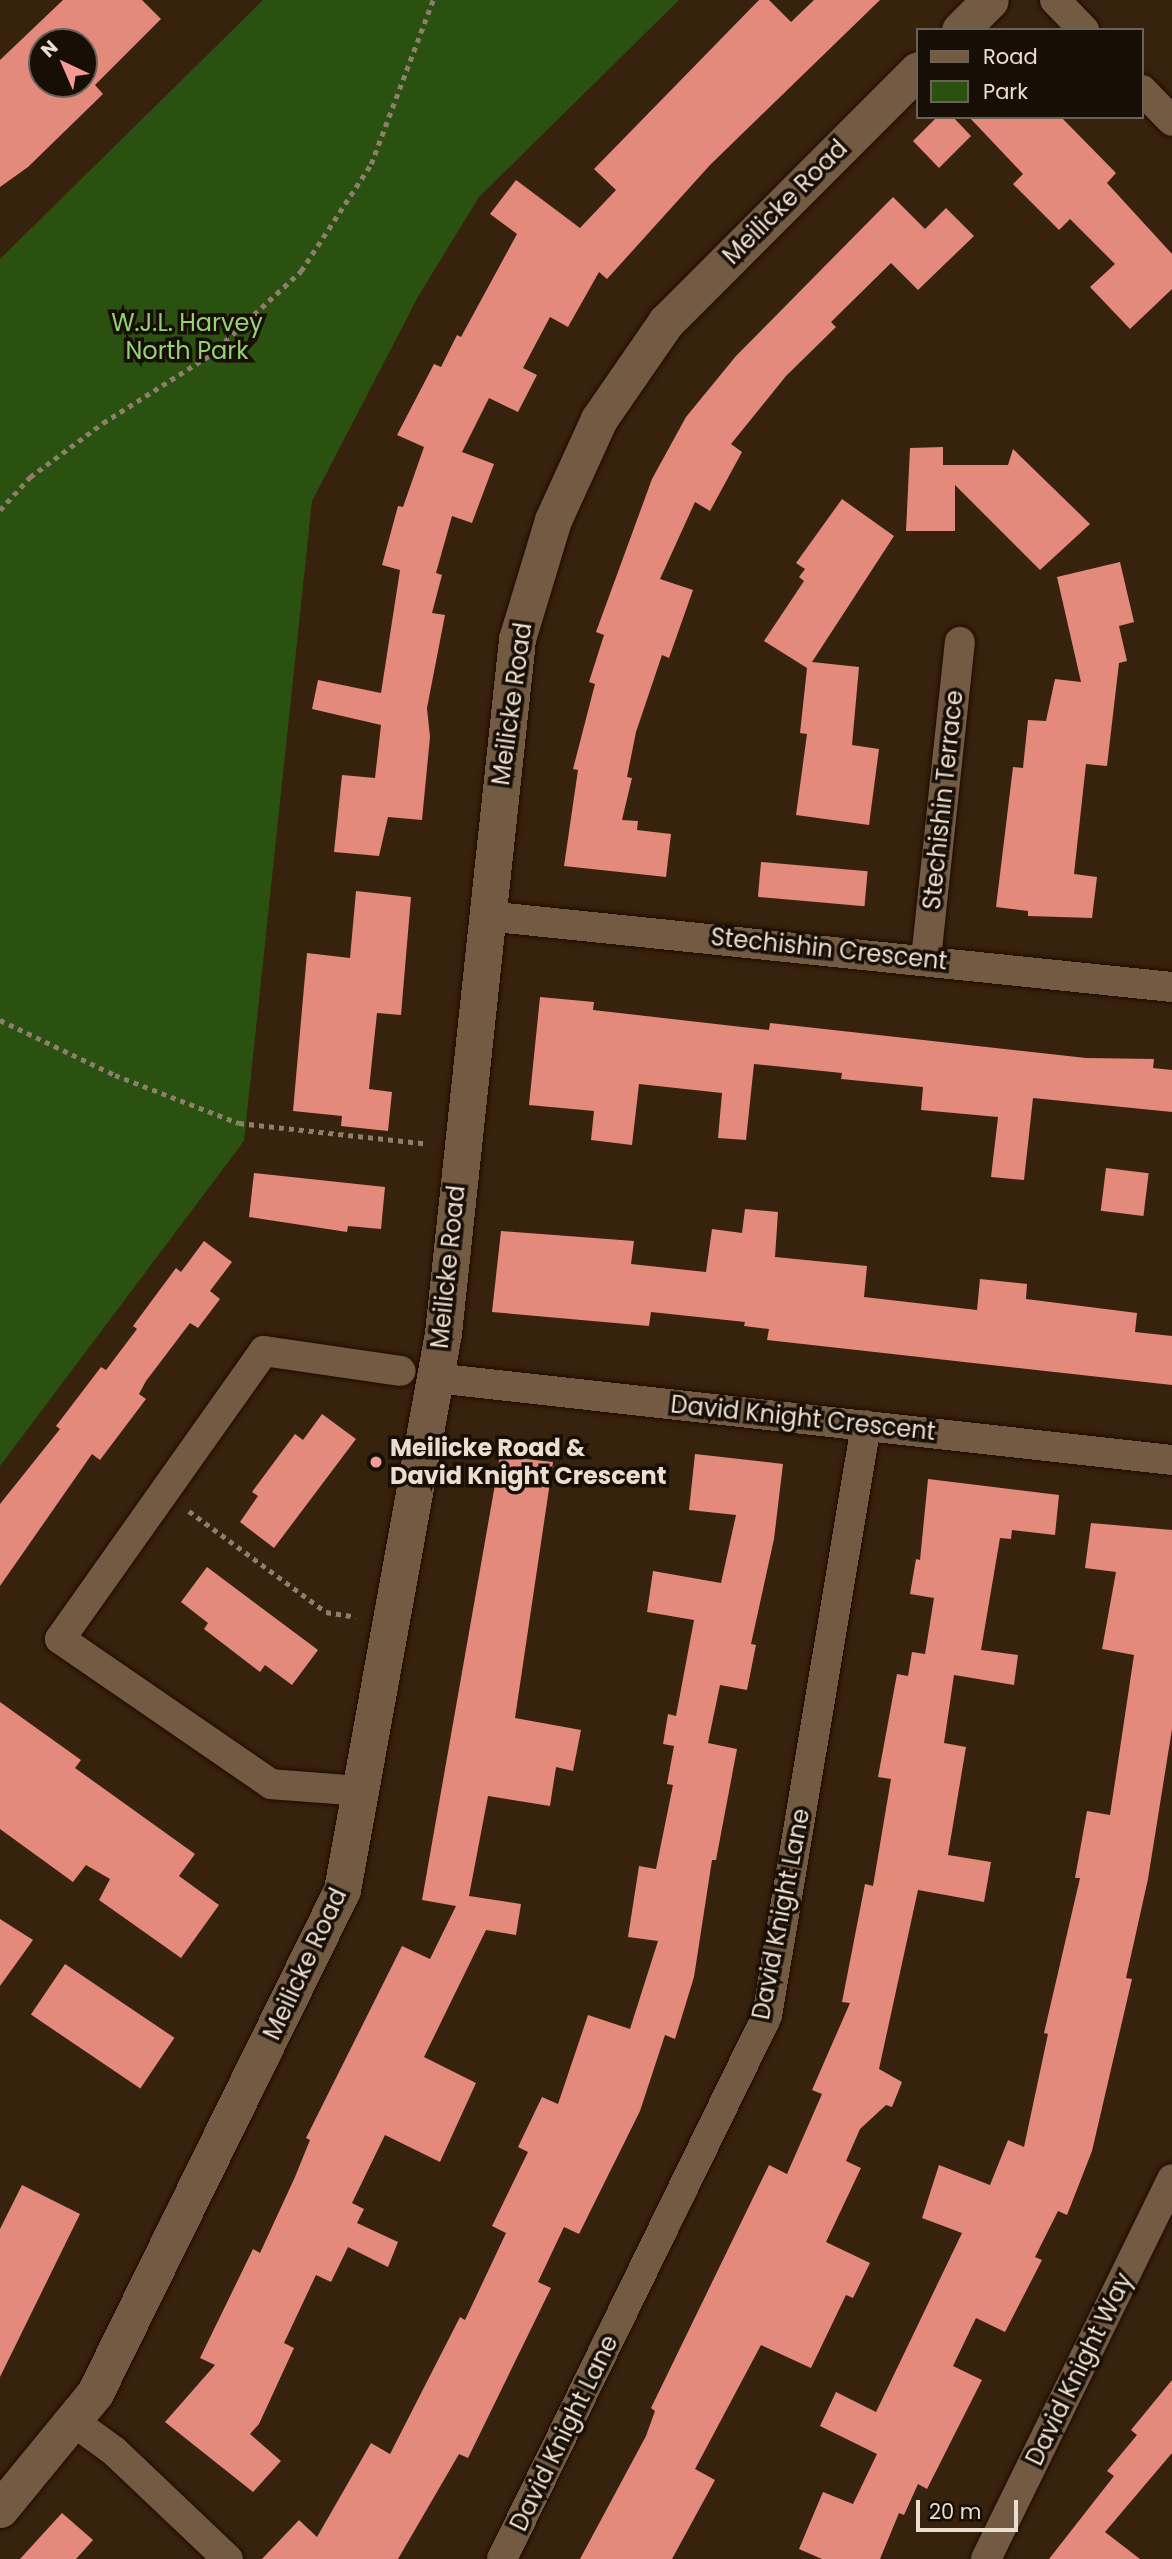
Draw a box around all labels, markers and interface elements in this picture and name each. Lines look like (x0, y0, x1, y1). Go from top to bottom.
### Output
north arrow (28, 28, 98, 98)
legend (916, 28, 1144, 119)
text: N (35, 34, 64, 64)
text: Road (983, 42, 1038, 71)
text: Park (983, 77, 1028, 106)
street label: Meilicke Road (717, 134, 853, 270)
park label: W.J.L. Harvey North Park (111, 309, 263, 365)
street label: Meilicke Road (486, 621, 538, 787)
street label: Stechishin Terrace (917, 689, 969, 911)
street label: Stechishin Crescent (709, 922, 949, 976)
street label: Meilicke Road (425, 1184, 471, 1350)
street label: David Knight Crescent (669, 1390, 937, 1446)
place label: Meilicke Road & David Knight Crescent (390, 1434, 666, 1490)
marker: Meilicke Road & David Knight Crescent (368, 1454, 384, 1470)
street label: David Knight Lane (746, 1806, 816, 2022)
street label: Meilicke Road (257, 1884, 353, 2044)
street label: David Knight Way (1020, 2268, 1138, 2470)
street label: David Knight Lane (504, 2330, 624, 2536)
scale bar (920, 2486, 1021, 2530)
text: 20 m (929, 2497, 982, 2526)

